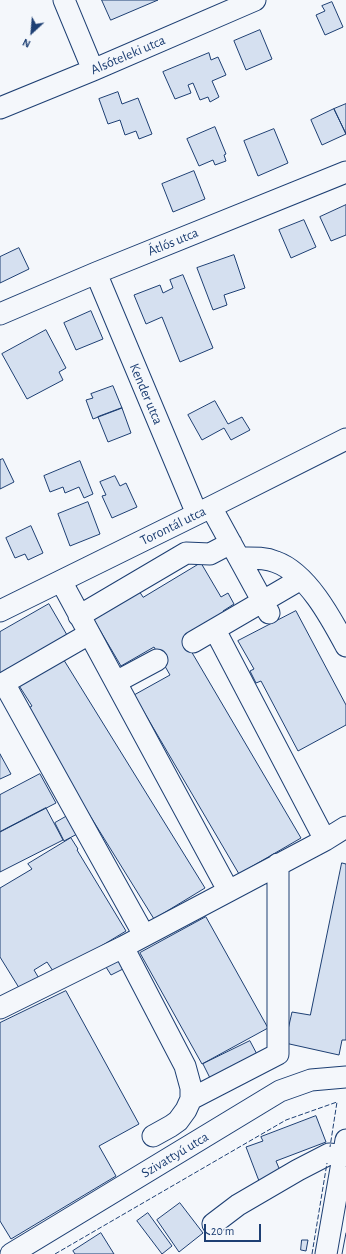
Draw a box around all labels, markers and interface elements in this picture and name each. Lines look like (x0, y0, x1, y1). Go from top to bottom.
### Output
north arrow (12, 12, 52, 52)
street label: Alsóteleki utca (88, 32, 168, 78)
text: N (21, 37, 32, 50)
street label: Átlós utca (145, 224, 201, 260)
street label: Kender utca (126, 361, 166, 427)
street label: Torontál utca (137, 503, 209, 549)
street label: Szivattyú utca (138, 1128, 212, 1182)
scale bar (206, 1216, 263, 1242)
text: 20 m (211, 1225, 234, 1237)

